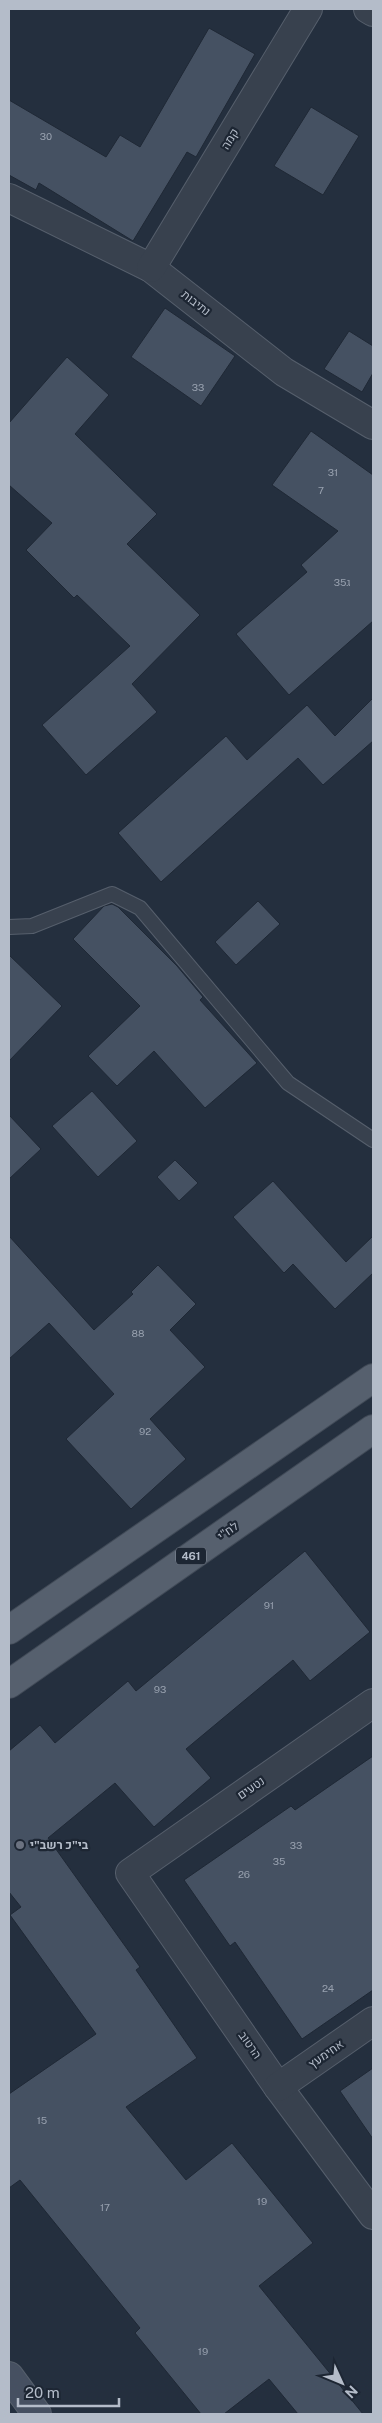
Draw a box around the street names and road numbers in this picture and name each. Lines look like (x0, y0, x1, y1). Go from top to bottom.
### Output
street label: קמה (218, 126, 242, 152)
street label: נתיבות (179, 287, 213, 319)
street label: לח"י (215, 1519, 241, 1543)
road number: 461 (176, 1548, 206, 1564)
street label: נטעים (235, 1774, 267, 1802)
street label: הרטוב (236, 2029, 264, 2061)
street label: אחימעץ (306, 2037, 346, 2071)

